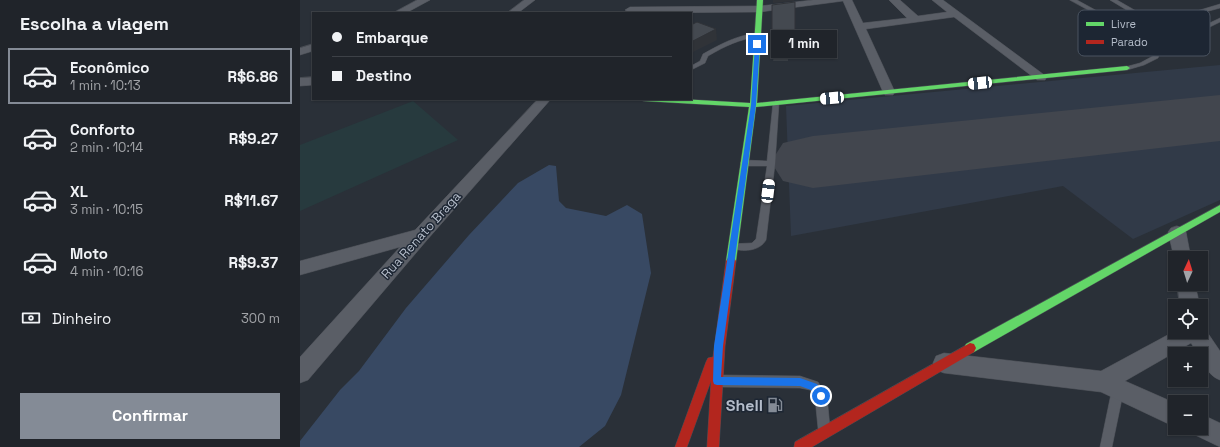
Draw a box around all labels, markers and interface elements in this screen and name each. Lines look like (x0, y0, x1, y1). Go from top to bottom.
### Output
legend (1078, 10, 1210, 56)
text: Escolha a viagem (20, 12, 169, 35)
text: Livre (1111, 17, 1136, 31)
text: Embarque (356, 28, 429, 47)
callout: 1 min (771, 30, 837, 58)
route end (748, 35, 766, 53)
text: 1 min (788, 35, 820, 52)
text: Parado (1111, 35, 1148, 49)
icon: car (22, 58, 58, 94)
text: Econômico (70, 58, 149, 77)
text: Destino (356, 66, 412, 85)
text: R$6.86 (227, 67, 278, 86)
car (967, 76, 993, 90)
text: 1 min · 10:13 (70, 77, 141, 94)
car (820, 91, 844, 105)
icon: car (22, 120, 58, 156)
text: Conforto (70, 120, 135, 139)
text: R$9.27 (229, 129, 278, 148)
text: 2 min · 10:14 (70, 139, 143, 156)
car (761, 178, 775, 204)
icon: car (22, 182, 58, 218)
text: XL (70, 182, 88, 201)
street label: Rua Renato Braga (377, 188, 465, 282)
text: R$11.67 (224, 191, 278, 210)
text: 3 min · 10:15 (70, 201, 143, 218)
icon: car (22, 244, 58, 280)
text: Moto (70, 244, 108, 263)
north arrow (1168, 251, 1208, 291)
map controls (1168, 251, 1208, 435)
text: R$9.37 (228, 253, 278, 272)
text: 4 min · 10:16 (70, 263, 143, 280)
button: locate (1168, 299, 1208, 339)
icon: cash (20, 307, 42, 329)
text: Dinheiro (52, 309, 111, 328)
text: 300 m (241, 310, 280, 327)
button: + (1168, 347, 1208, 387)
route start (812, 387, 830, 405)
button: Confirmar (20, 393, 280, 439)
place label: Shell (726, 395, 763, 416)
button: − (1168, 395, 1208, 435)
fuel station icon: Shell (766, 396, 784, 414)

